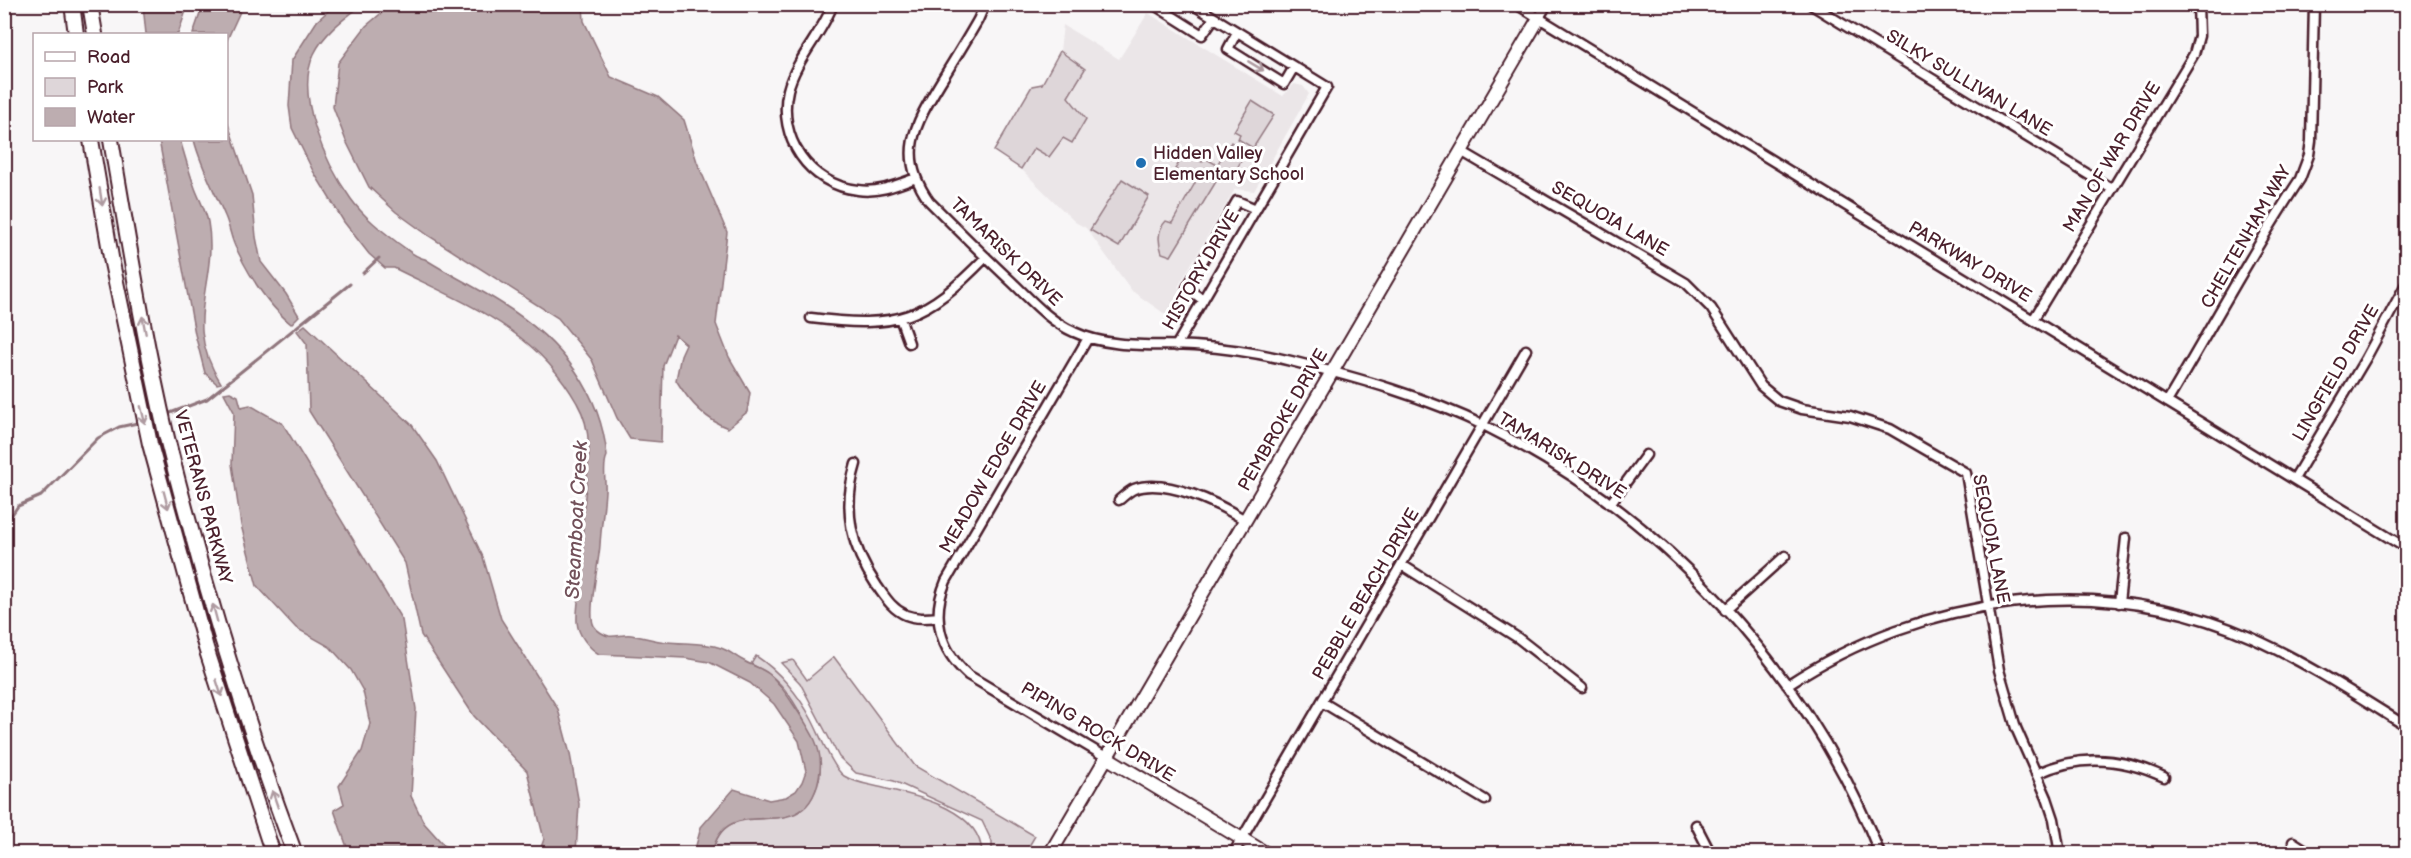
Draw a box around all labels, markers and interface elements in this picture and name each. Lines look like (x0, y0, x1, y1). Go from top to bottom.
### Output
street label: SILKY SULLIVAN LANE (1882, 25, 2056, 141)
legend (33, 33, 228, 141)
text: Road (87, 47, 131, 68)
one-way arrow (1247, 61, 1264, 73)
text: Park (87, 77, 123, 98)
street label: MAN OF WAR DRIVE (2059, 78, 2165, 236)
text: Water (87, 107, 135, 128)
place label: Hidden Valley Elementary School (1153, 143, 1304, 185)
marker: Hidden Valley Elementary School (1134, 156, 1148, 170)
street label: CHELTENHAM WAY (2197, 161, 2296, 312)
street label: SEQUOIA LANE (1548, 177, 1672, 261)
one-way arrow (96, 187, 107, 207)
street label: TAMARISK DRIVE (946, 193, 1066, 311)
street label: HISTORY DRIVE (1158, 206, 1244, 334)
street label: PARKWAY DRIVE (1905, 217, 2035, 307)
street label: LINGFIELD DRIVE (2288, 301, 2384, 445)
one-way arrow (138, 316, 149, 335)
street label: PEMBROKE DRIVE (1234, 345, 1332, 495)
street label: MEADOW EDGE DRIVE (935, 377, 1051, 557)
one-way arrow (138, 405, 150, 424)
street label: VETERANS PARKWAY (170, 408, 236, 587)
street label: TAMARISK DRIVE (1494, 408, 1630, 504)
water label: Steamboat Creek (561, 439, 593, 600)
street label: SEQUOIA LANE (1968, 472, 2014, 606)
one-way arrow (160, 490, 172, 509)
street label: PEBBLE BEACH DRIVE (1308, 504, 1424, 684)
one-way arrow (209, 604, 220, 623)
one-way arrow (214, 678, 225, 697)
street label: PIPING ROCK DRIVE (1017, 678, 1179, 786)
one-way arrow (269, 790, 280, 808)

